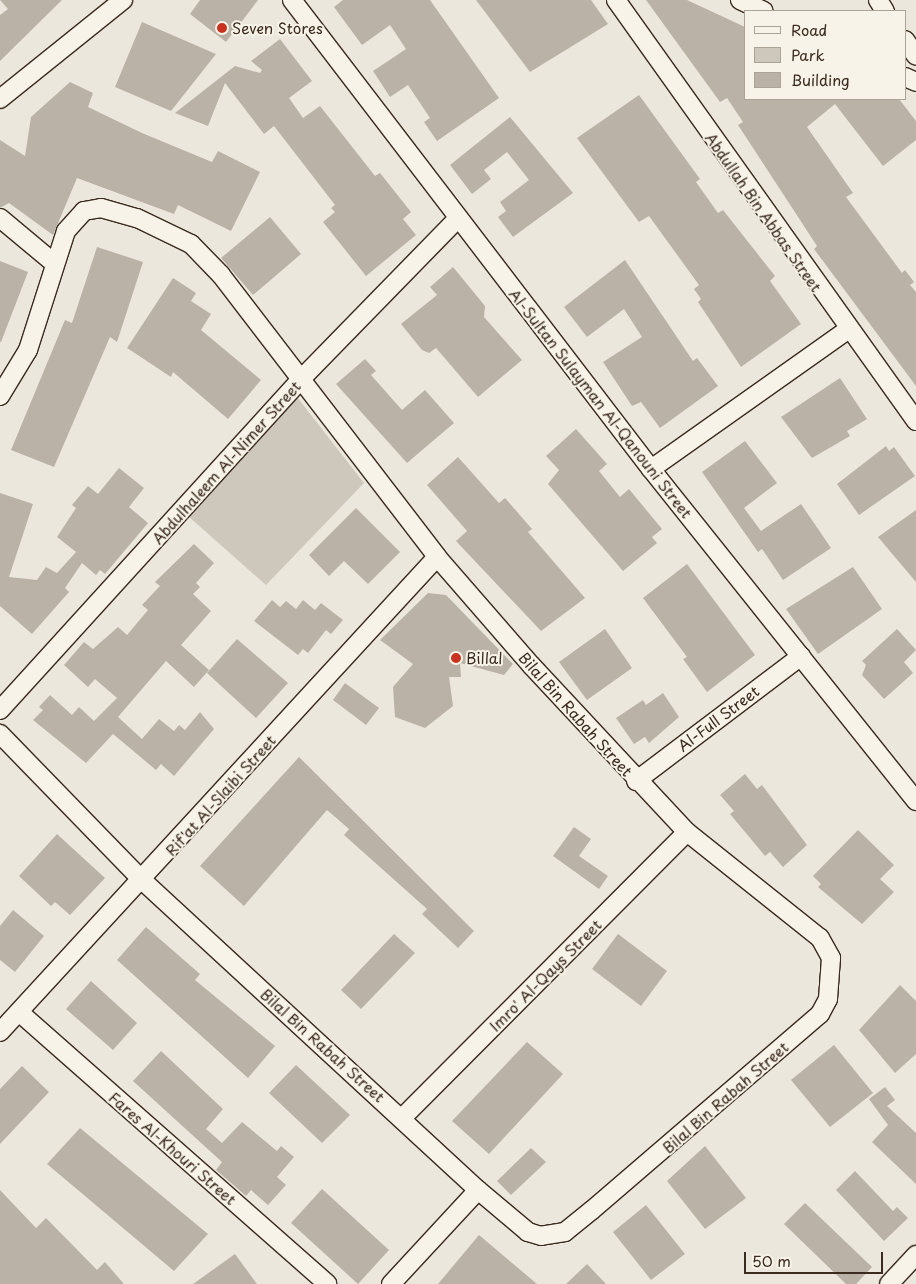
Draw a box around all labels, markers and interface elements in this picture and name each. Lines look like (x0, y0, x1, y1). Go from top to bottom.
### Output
legend (744, 10, 906, 100)
text: Road (791, 18, 827, 41)
place label: Seven Stores (232, 19, 324, 37)
marker: Seven Stores (216, 22, 228, 34)
text: Park (791, 43, 825, 66)
text: Building (791, 68, 850, 91)
street label: Abdullah Bin Abbas Street (702, 129, 826, 295)
street label: Al-Sultan Sulayman Al-Qanouni Street (506, 285, 696, 521)
street label: Abdulhaleem Al-Nimer Street (147, 376, 305, 548)
street label: Bilal Bin Rabah Street (516, 648, 636, 780)
place label: Billal (466, 649, 502, 667)
marker: Billal (450, 652, 462, 664)
street label: Al-Full Street (674, 681, 762, 755)
street label: Rif'at Al-Slaibi Street (161, 731, 279, 859)
street label: Imro' Al-Qays Street (485, 915, 605, 1035)
street label: Bilal Bin Rabah Street (257, 985, 389, 1105)
street label: Bilal Bin Rabah Street (658, 1037, 792, 1157)
street label: Fares Al-Khouri Street (105, 1088, 241, 1208)
scale bar (746, 1242, 885, 1274)
text: 50 m (752, 1249, 791, 1272)

